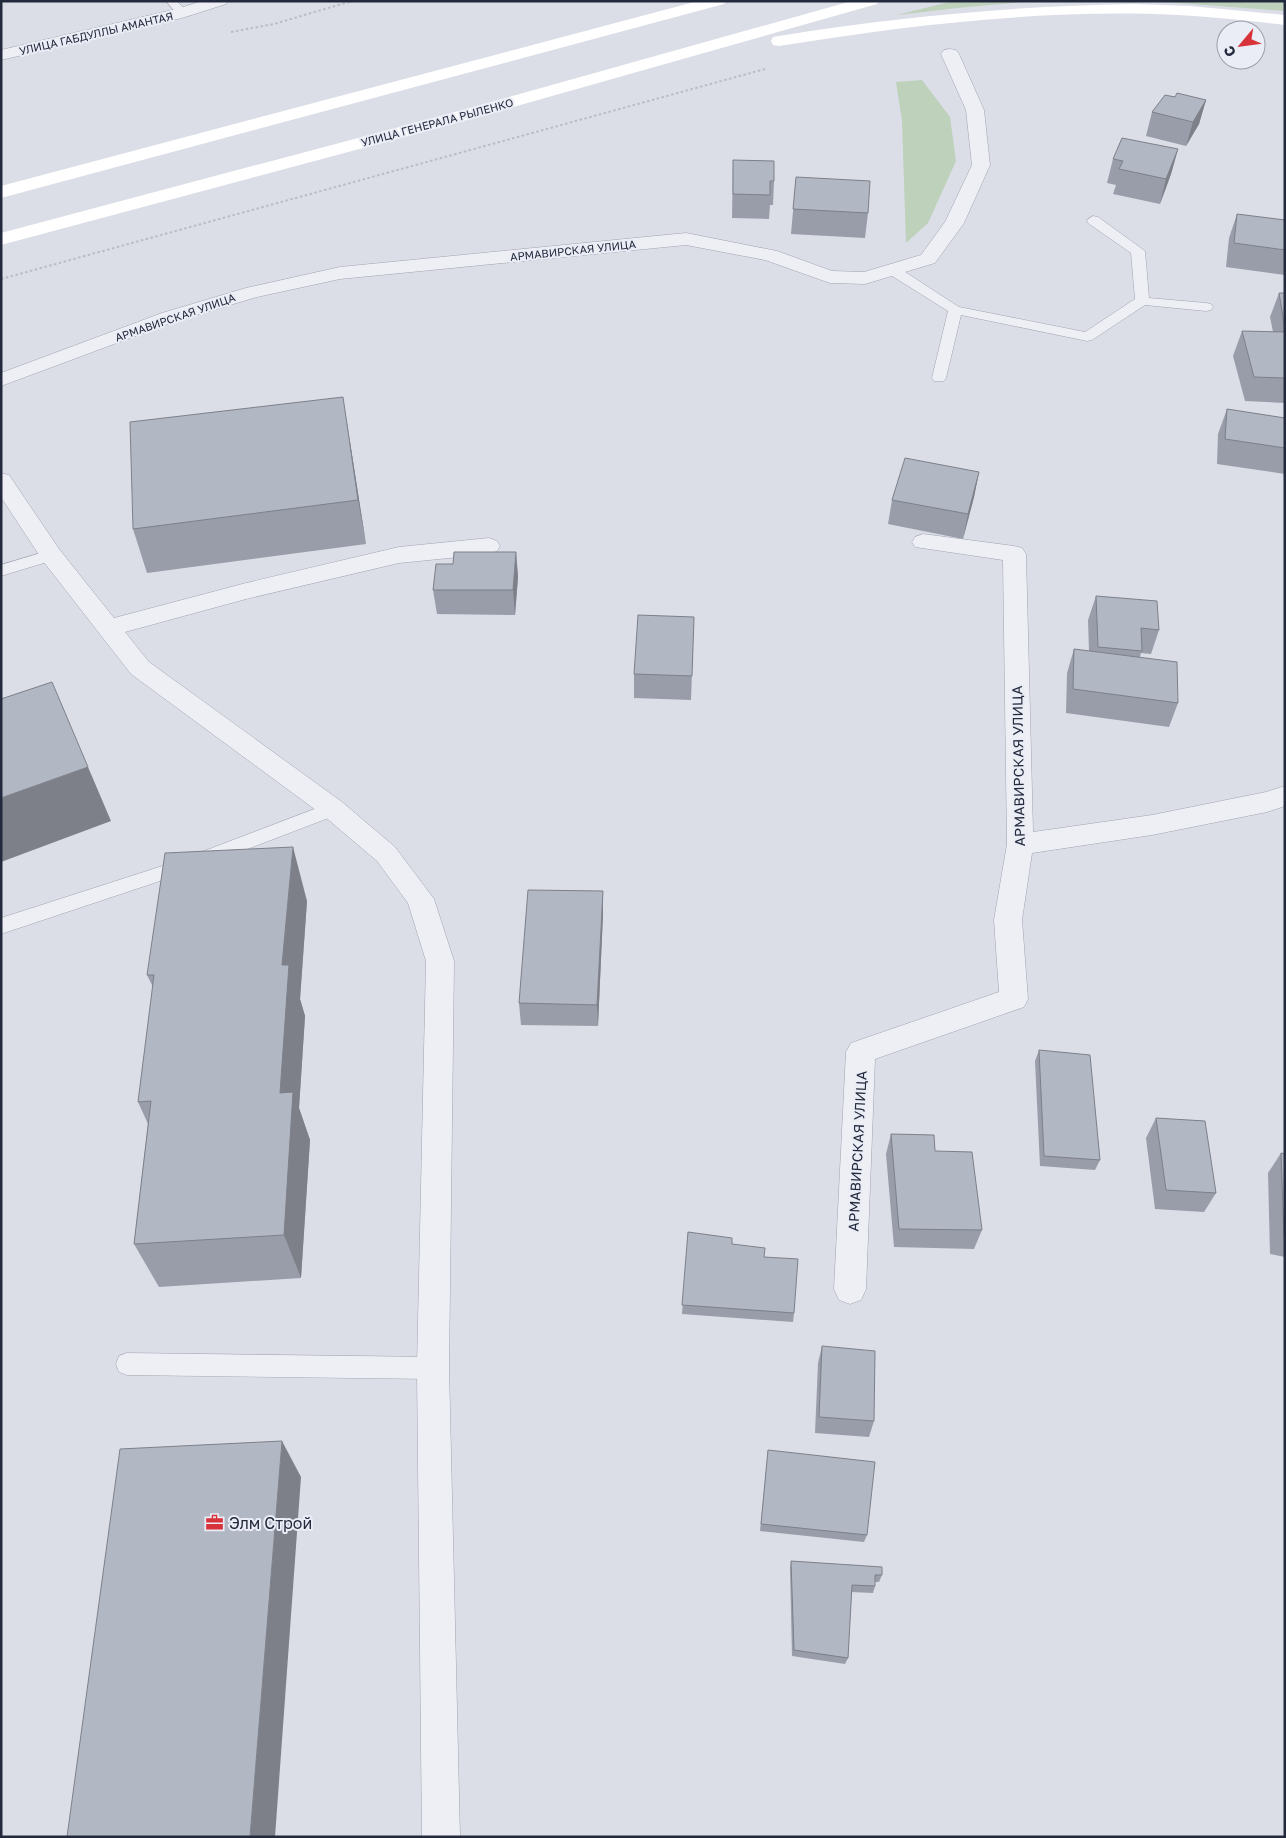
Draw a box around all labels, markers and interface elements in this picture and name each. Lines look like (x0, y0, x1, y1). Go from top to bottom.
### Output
street label: УЛИЦА ГАБДУЛЛЫ АМАНТАЯ (18, 9, 174, 57)
north arrow (1216, 20, 1266, 70)
text: С (1219, 43, 1239, 60)
street label: УЛИЦА ГЕНЕРАЛА РЫЛЕНКО (359, 95, 515, 149)
street label: АРМАВИРСКАЯ УЛИЦА (509, 237, 637, 263)
street label: АРМАВИРСКАЯ УЛИЦА (113, 290, 237, 344)
street label: АРМАВИРСКАЯ УЛИЦА (1008, 685, 1028, 847)
street label: АРМАВИРСКАЯ УЛИЦА (844, 1070, 870, 1232)
office icon: Элм Строй (205, 1513, 225, 1533)
place label: Элм Строй (229, 1513, 312, 1533)

